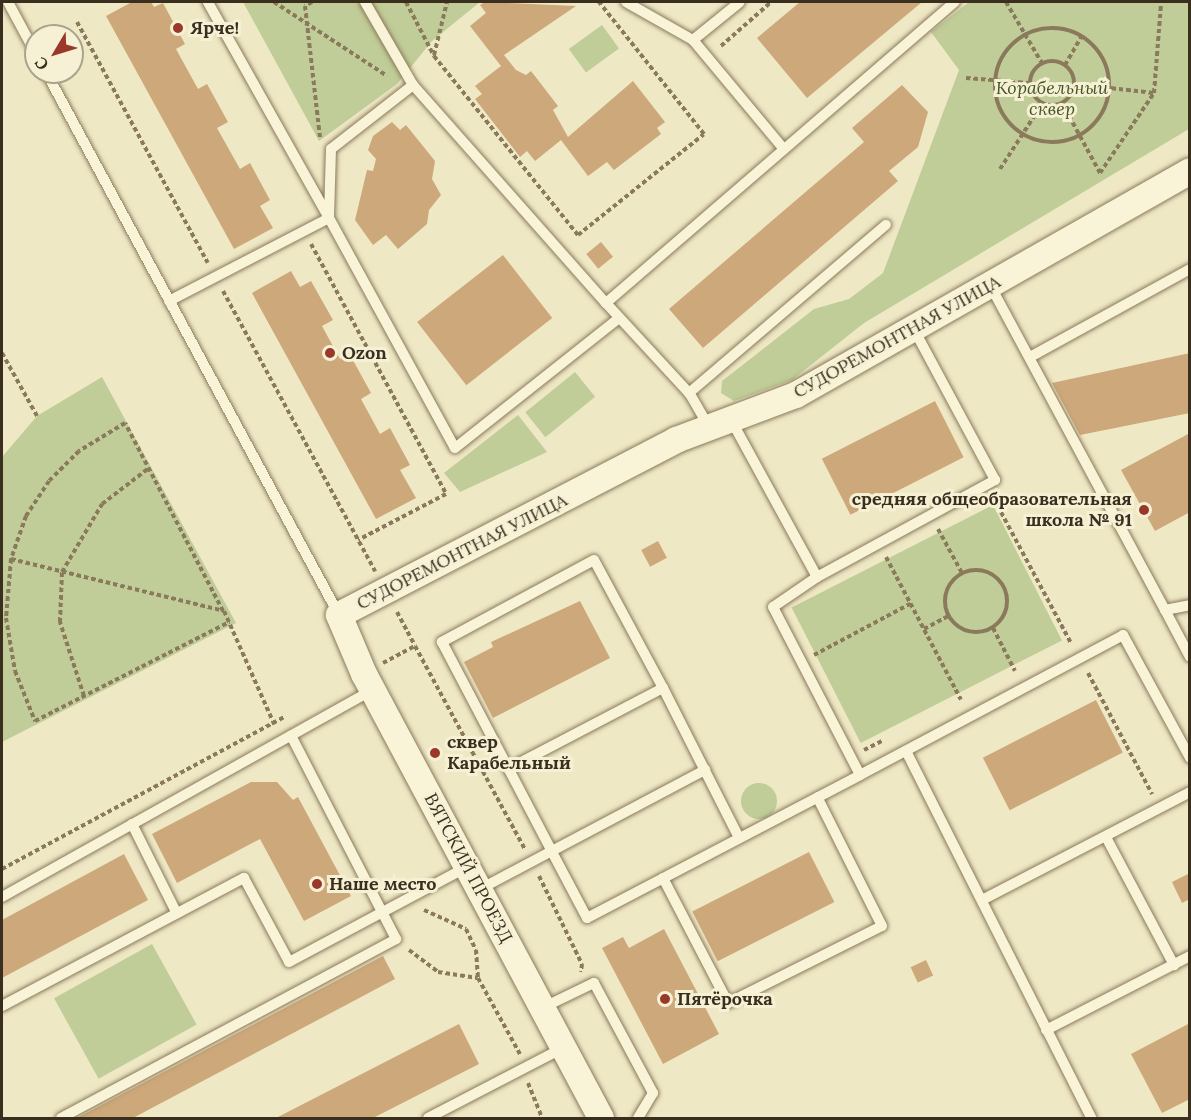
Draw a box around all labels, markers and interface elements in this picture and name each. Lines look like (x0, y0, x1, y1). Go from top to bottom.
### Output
place label: Ярче! (190, 17, 239, 39)
marker: Ярче! (171, 21, 185, 35)
north arrow (24, 24, 84, 84)
text: С (30, 53, 53, 74)
park label: Корабельный сквер (996, 78, 1108, 121)
street label: СУДОРЕМОНТНАЯ УЛИЦА (790, 271, 1004, 403)
place label: Ozon (342, 342, 387, 364)
marker: Ozon (323, 346, 337, 360)
street label: СУДОРЕМОНТНАЯ УЛИЦА (353, 489, 571, 615)
place label: средняя общеобразовательная школа № 91 (852, 489, 1132, 532)
marker: средняя общеобразовательная школа № 91 (1137, 503, 1151, 517)
place label: сквер Карабельный (447, 732, 571, 774)
marker: сквер Карабельный (428, 746, 442, 760)
street label: ВЯТСКИЙ ПРОЕЗД (419, 790, 517, 946)
place label: Наше место (329, 873, 436, 895)
marker: Наше место (310, 877, 324, 891)
place label: Пятёрочка (677, 988, 773, 1010)
marker: Пятёрочка (658, 992, 672, 1006)

